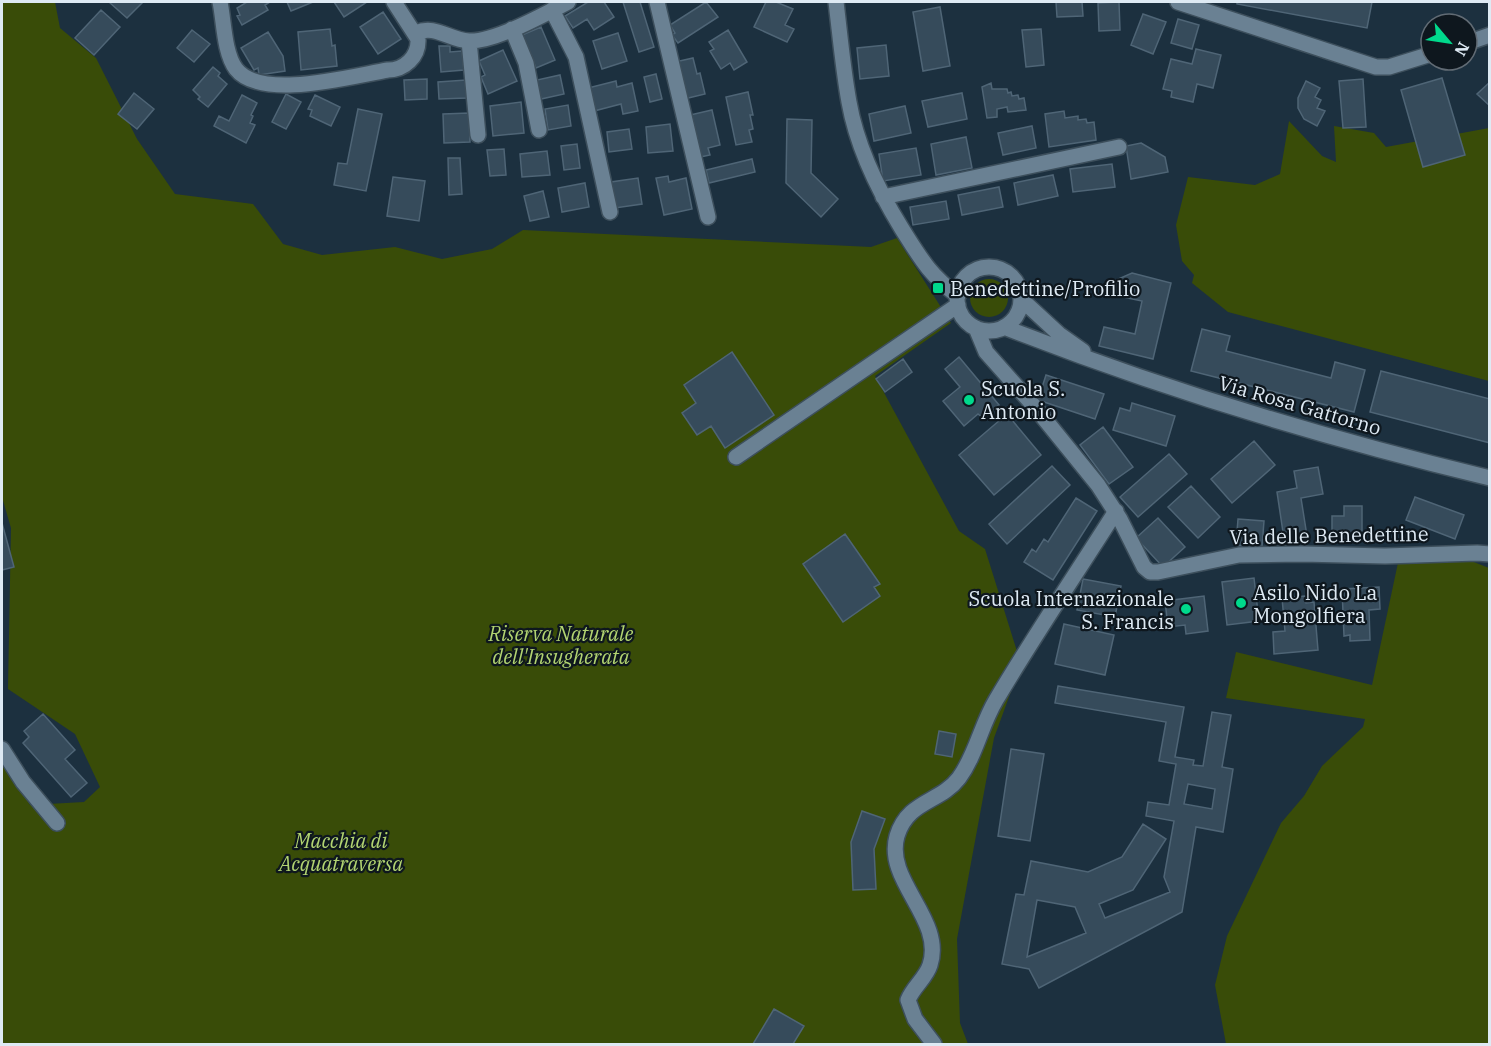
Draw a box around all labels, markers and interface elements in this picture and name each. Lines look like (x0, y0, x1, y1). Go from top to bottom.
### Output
north arrow (1419, 12, 1479, 72)
text: N (1450, 39, 1474, 60)
place label: Benedettine/Profilio (950, 275, 1140, 302)
marker: Benedettine/Profilio (931, 281, 945, 295)
street label: Via Rosa Gattorno (1216, 369, 1384, 441)
place label: Scuola S. Antonio (981, 375, 1065, 425)
marker: Scuola S. Antonio (962, 393, 976, 407)
street label: Via delle Benedettine (1229, 520, 1429, 550)
place label: Asilo Nido La Mongolfiera (1253, 579, 1378, 629)
place label: Scuola Internazionale S. Francis (969, 585, 1174, 635)
marker: Asilo Nido La Mongolfiera (1234, 596, 1248, 610)
marker: Scuola Internazionale S. Francis (1179, 602, 1193, 616)
park label: Riserva Naturale dell'Insugherata (488, 620, 634, 670)
park label: Macchia di Acquatraversa (277, 827, 403, 877)

